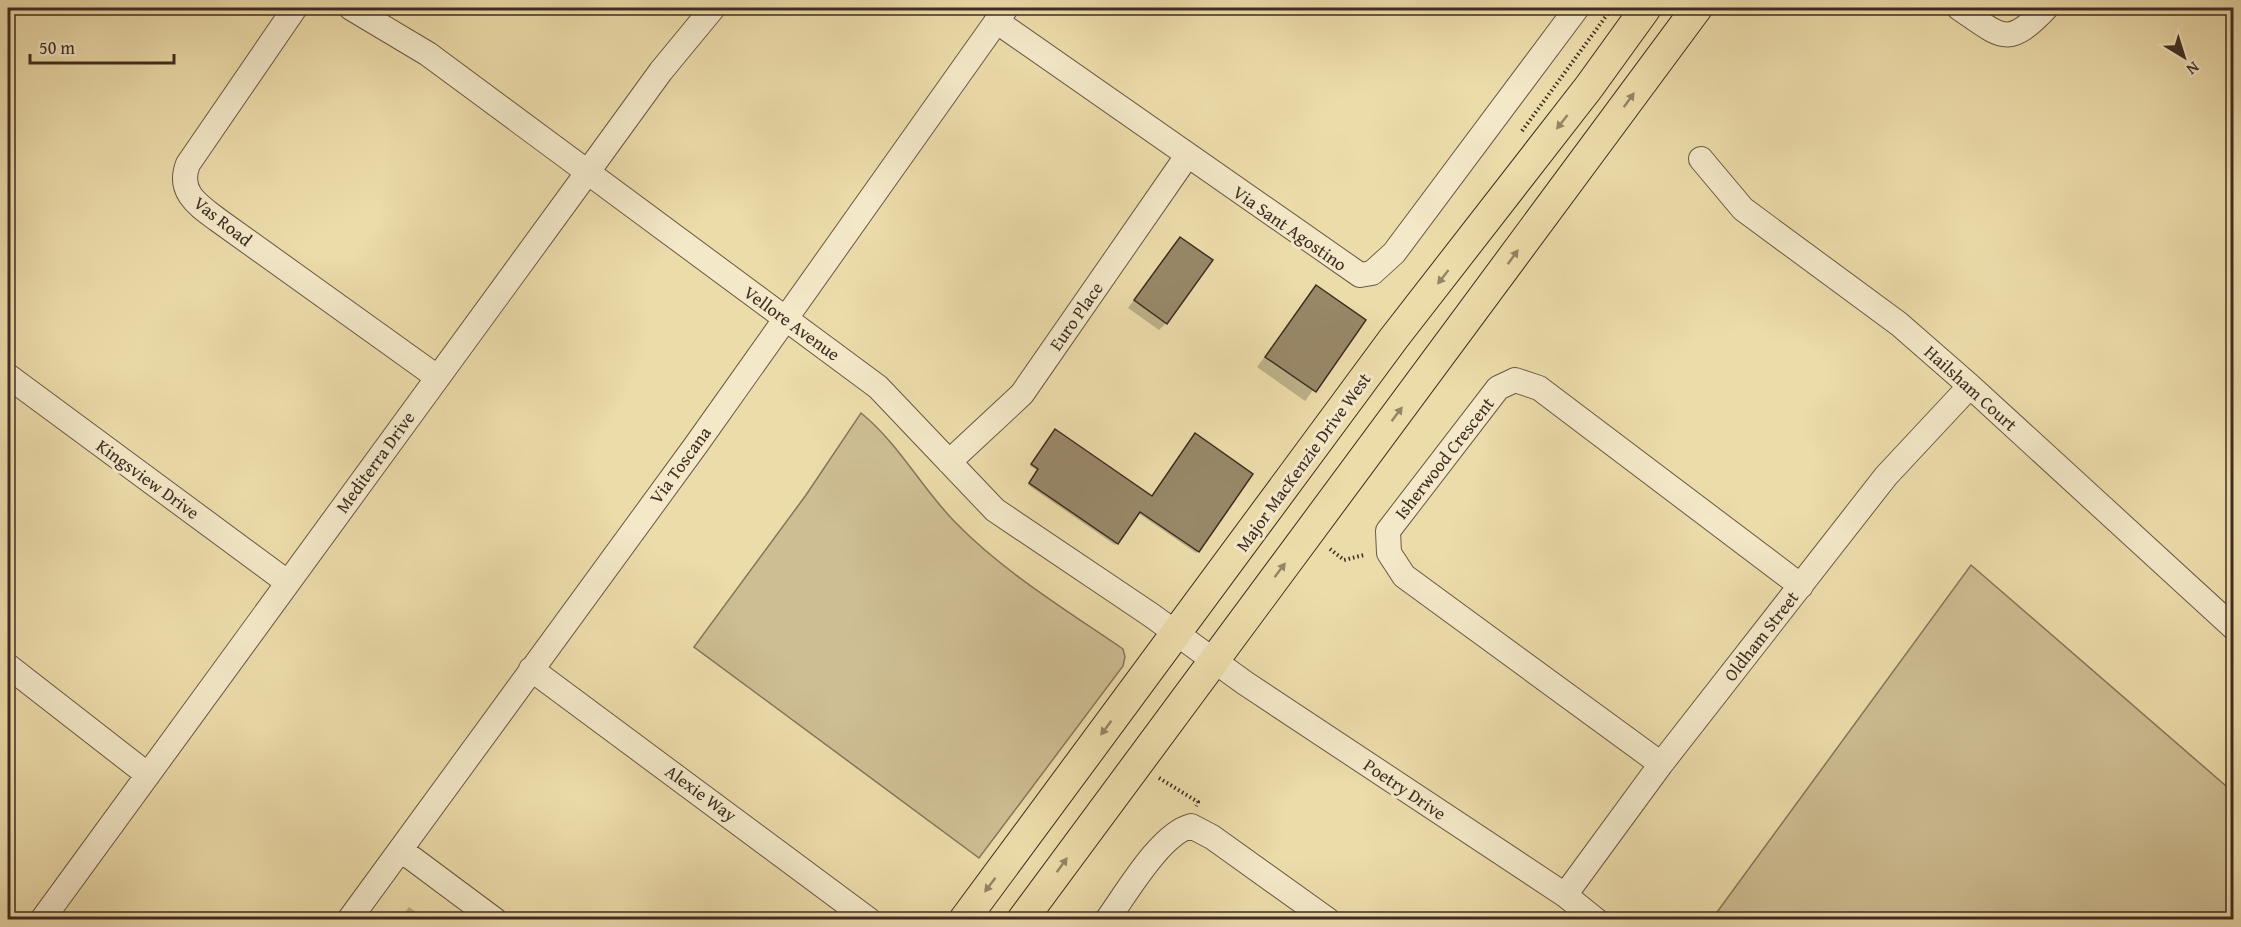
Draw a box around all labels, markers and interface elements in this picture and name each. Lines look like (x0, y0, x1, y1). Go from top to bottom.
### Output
scale bar (30, 27, 174, 65)
north arrow (2154, 27, 2214, 87)
text: 50 m (39, 34, 75, 61)
text: N (2181, 56, 2205, 82)
one-way arrow (1622, 92, 1635, 108)
one-way arrow (1556, 115, 1568, 130)
street label: Via Sant Agostino (1227, 179, 1353, 277)
street label: Vas Road (188, 189, 258, 253)
one-way arrow (1506, 249, 1518, 264)
one-way arrow (1437, 269, 1449, 284)
street label: Euro Place (1042, 276, 1110, 356)
street label: Vellore Avenue (738, 279, 846, 367)
street label: Hailsham Court (1918, 339, 2024, 438)
street label: Major MacKenzie Drive West (1229, 366, 1378, 557)
street label: Isherwood Crescent (1388, 391, 1501, 525)
street label: Mediterra Drive (329, 405, 421, 519)
one-way arrow (1390, 406, 1402, 421)
street label: Via Toscana (643, 420, 718, 509)
street label: Kingsview Drive (91, 432, 205, 526)
one-way arrow (1274, 562, 1287, 578)
street label: Oldham Street (1717, 584, 1805, 687)
one-way arrow (1100, 720, 1112, 736)
street label: Poetry Drive (1358, 751, 1452, 827)
street label: Alexie Way (660, 758, 742, 828)
one-way arrow (1056, 858, 1068, 874)
one-way arrow (984, 876, 996, 892)

